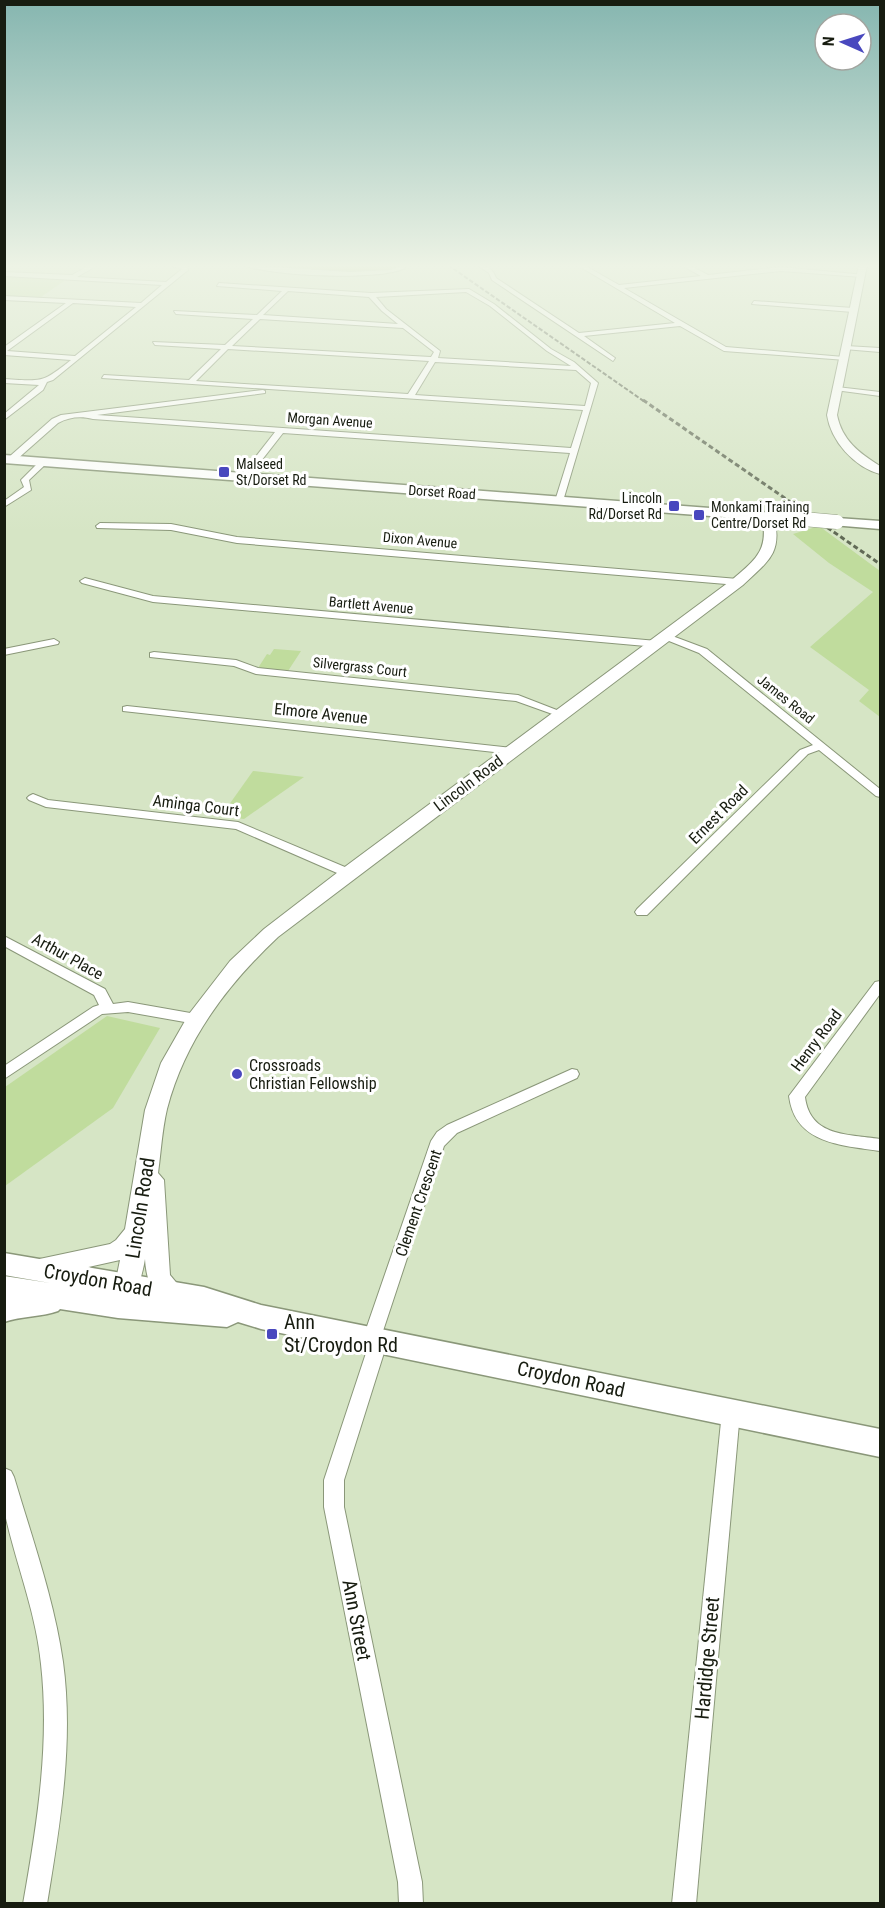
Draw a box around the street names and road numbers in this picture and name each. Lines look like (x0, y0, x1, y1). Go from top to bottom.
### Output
street label: Morgan Avenue (287, 409, 374, 431)
street label: Dorset Road (408, 482, 476, 502)
street label: Dixon Avenue (382, 529, 458, 551)
street label: Bartlett Avenue (328, 593, 414, 617)
street label: Silvergrass Court (312, 654, 408, 680)
street label: James Road (754, 671, 818, 727)
street label: Elmore Avenue (273, 699, 369, 728)
street label: Lincoln Road (430, 751, 507, 816)
street label: Ernest Road (685, 781, 752, 848)
street label: Aminga Court (152, 791, 240, 820)
street label: Arthur Place (29, 929, 107, 984)
street label: Henry Road (787, 1006, 846, 1075)
street label: Clement Crescent (391, 1147, 446, 1259)
street label: Lincoln Road (120, 1156, 160, 1260)
street label: Croydon Road (42, 1259, 154, 1301)
street label: Croydon Road (515, 1356, 627, 1402)
street label: Ann Street (337, 1577, 377, 1663)
street label: Hardidge Street (690, 1596, 724, 1720)

